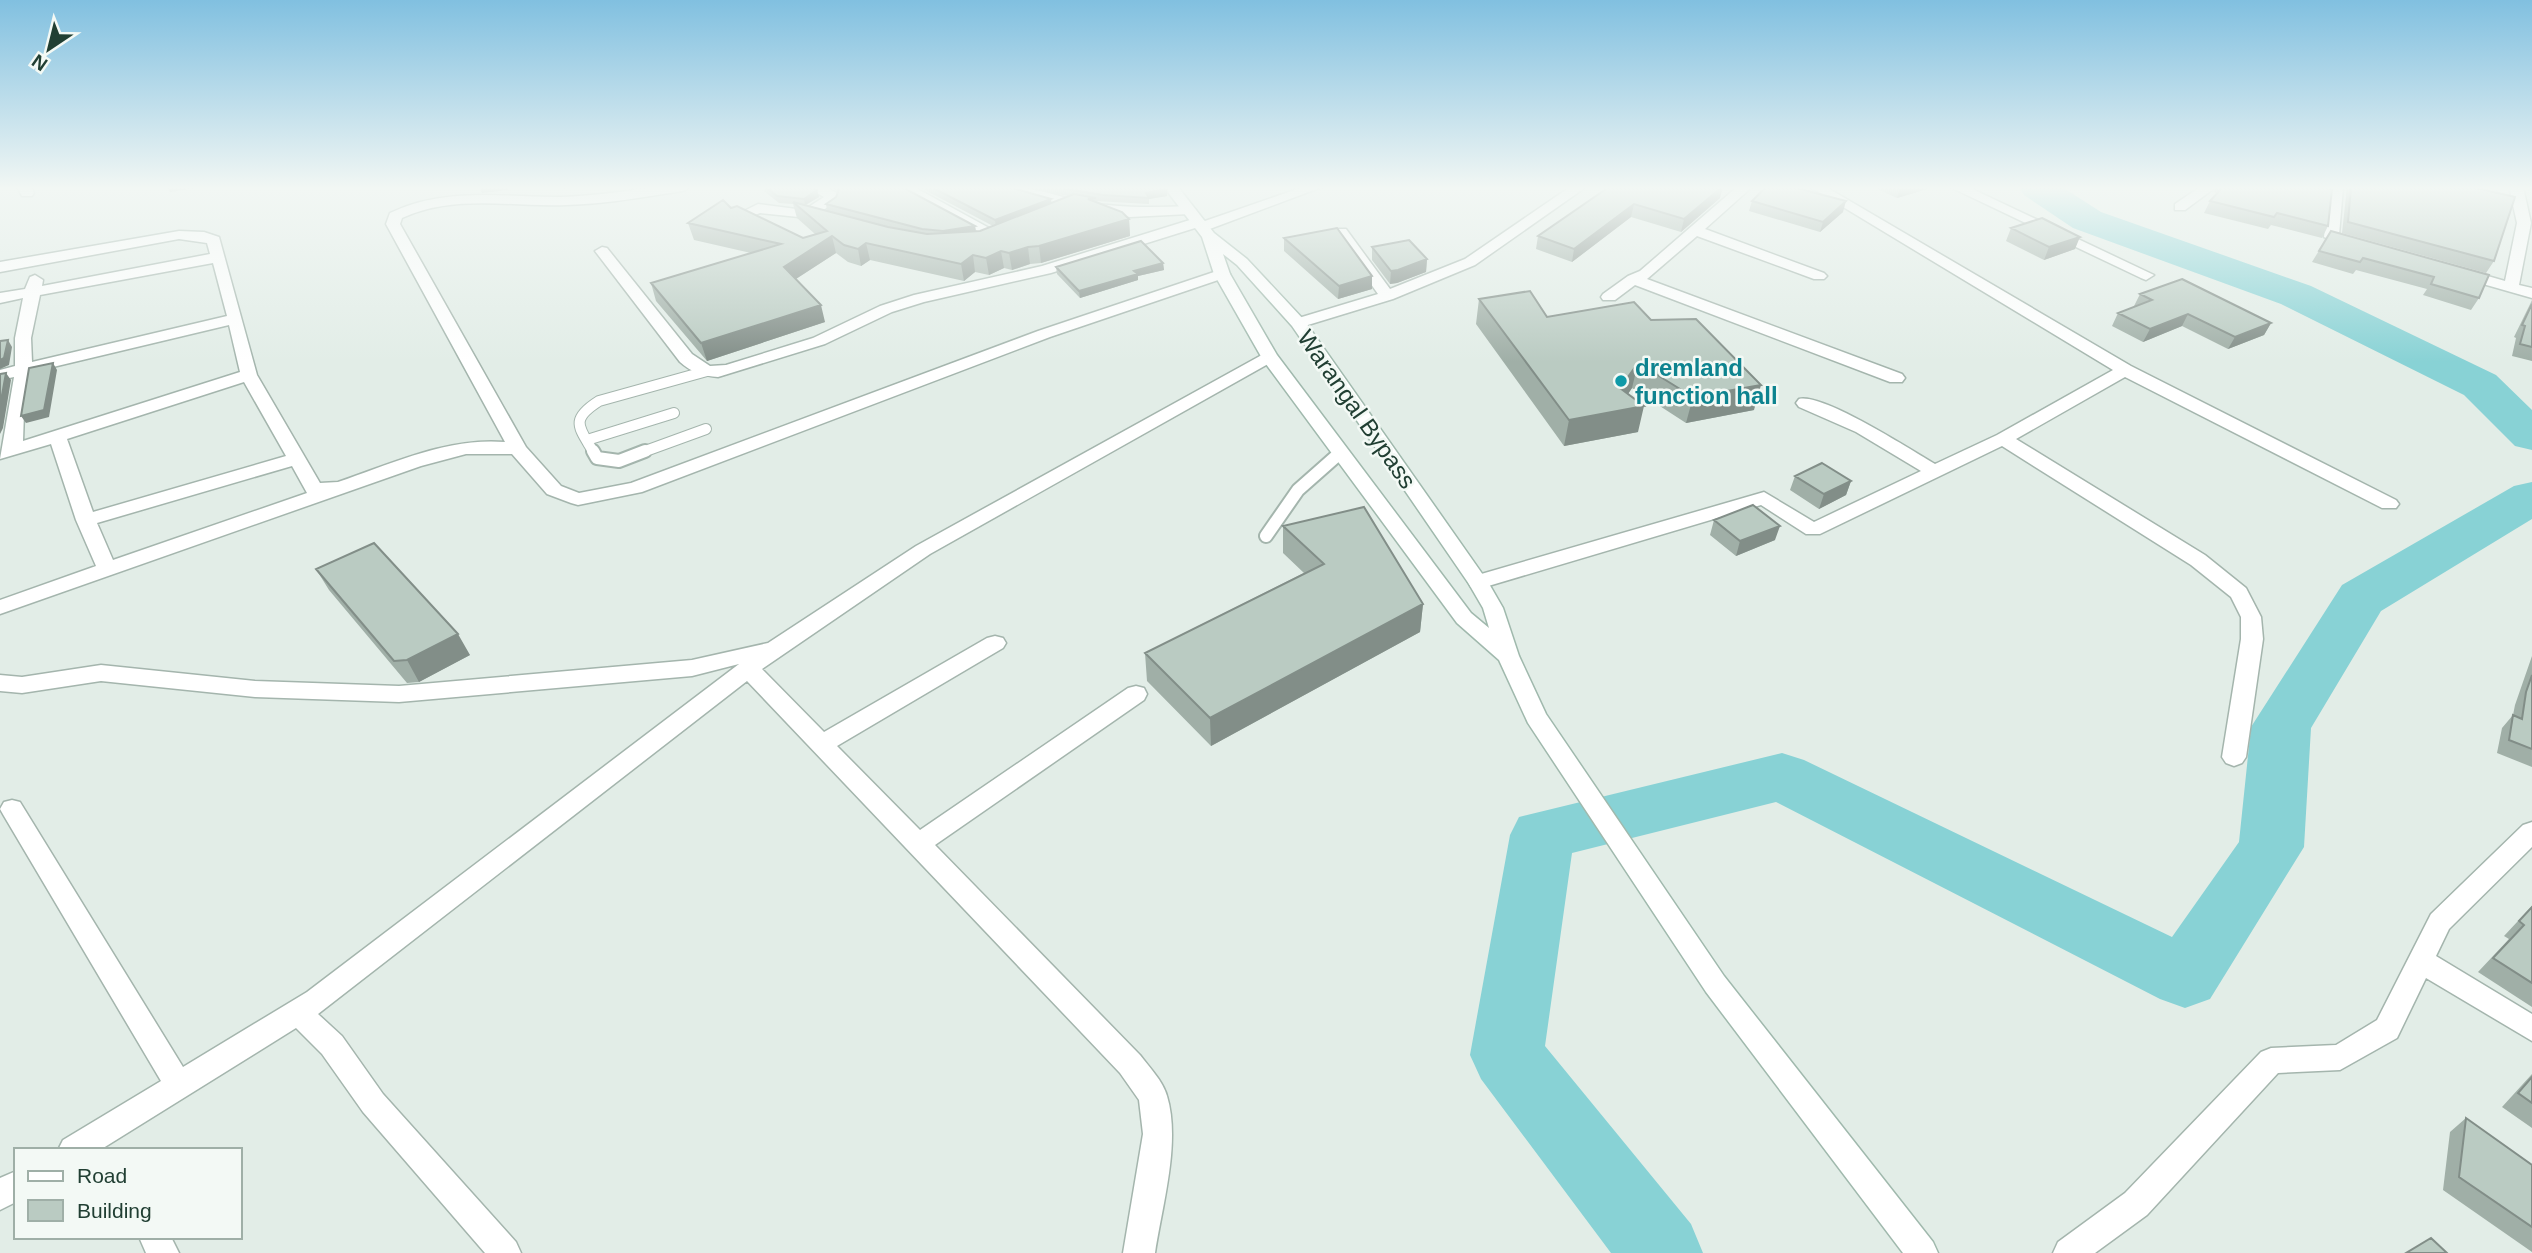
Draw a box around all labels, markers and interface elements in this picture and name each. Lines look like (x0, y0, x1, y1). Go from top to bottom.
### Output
north arrow (14, 14, 84, 84)
text: N (28, 50, 51, 75)
street label: Warangal Bypass (1292, 325, 1422, 493)
place label: dremland function hall (1635, 354, 1778, 409)
marker: dremland function hall (1613, 373, 1629, 389)
legend (14, 1148, 242, 1239)
text: Road (77, 1164, 127, 1187)
text: Building (77, 1199, 152, 1222)

